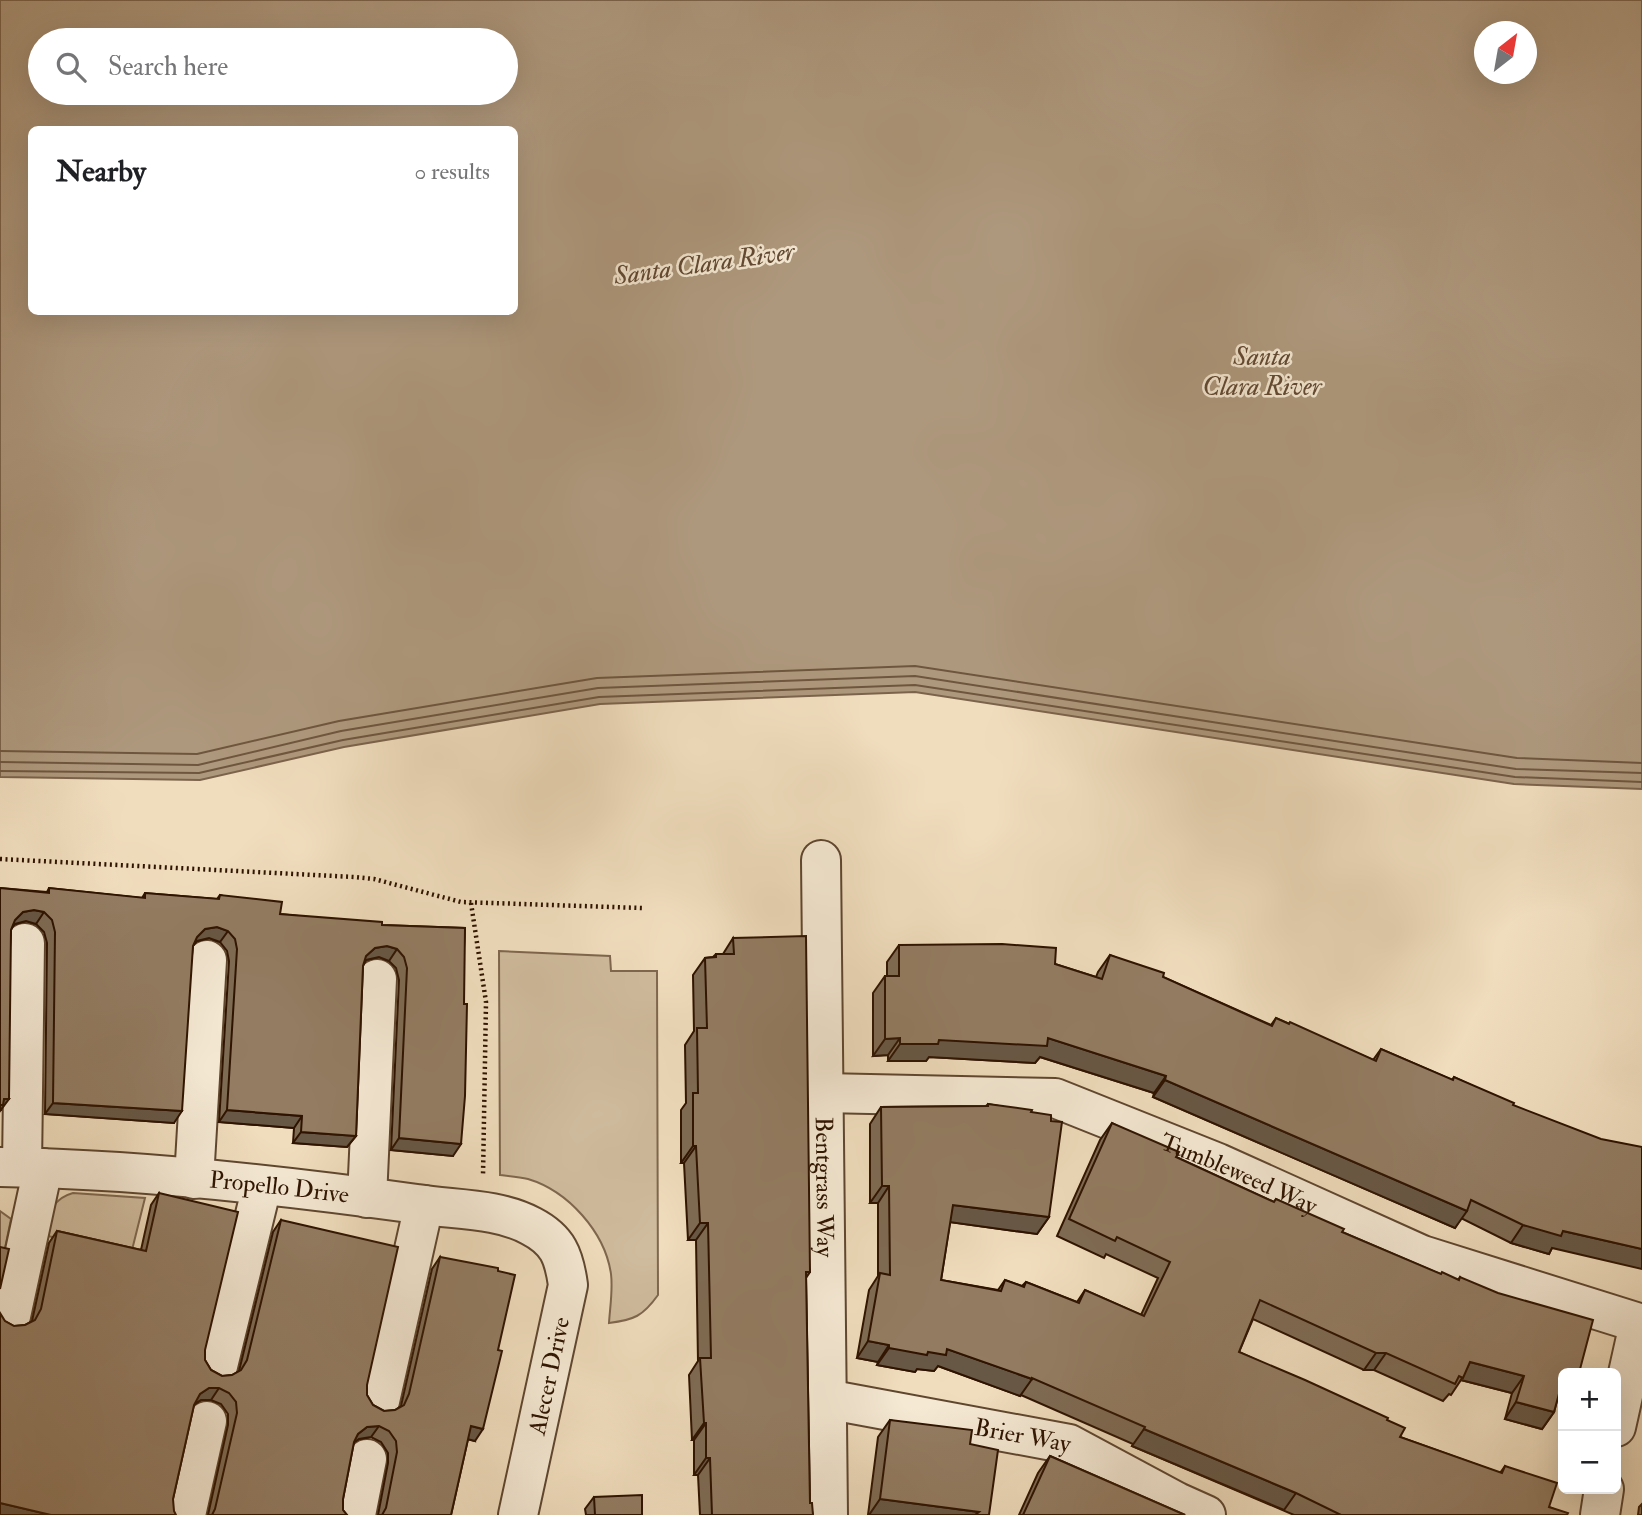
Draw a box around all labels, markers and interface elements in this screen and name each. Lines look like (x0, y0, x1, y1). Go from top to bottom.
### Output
north arrow (1474, 21, 1537, 84)
search box (28, 28, 518, 105)
icon: search (52, 48, 90, 86)
text: Search here (108, 51, 228, 83)
text: Nearby (56, 153, 146, 190)
text: 0 results (414, 157, 490, 186)
water label: Santa Clara River (611, 235, 798, 293)
water label: Santa Clara River (1203, 341, 1323, 403)
street label: Bentgrass Way (808, 1117, 840, 1258)
street label: Tumbleweed Way (1156, 1127, 1323, 1222)
street label: Propello Drive (208, 1164, 351, 1211)
street label: Alecer Drive (522, 1314, 577, 1439)
map controls (1558, 1368, 1621, 1494)
button: + (1558, 1368, 1621, 1431)
street label: Brier Way (972, 1412, 1074, 1460)
button: − (1558, 1431, 1621, 1494)

